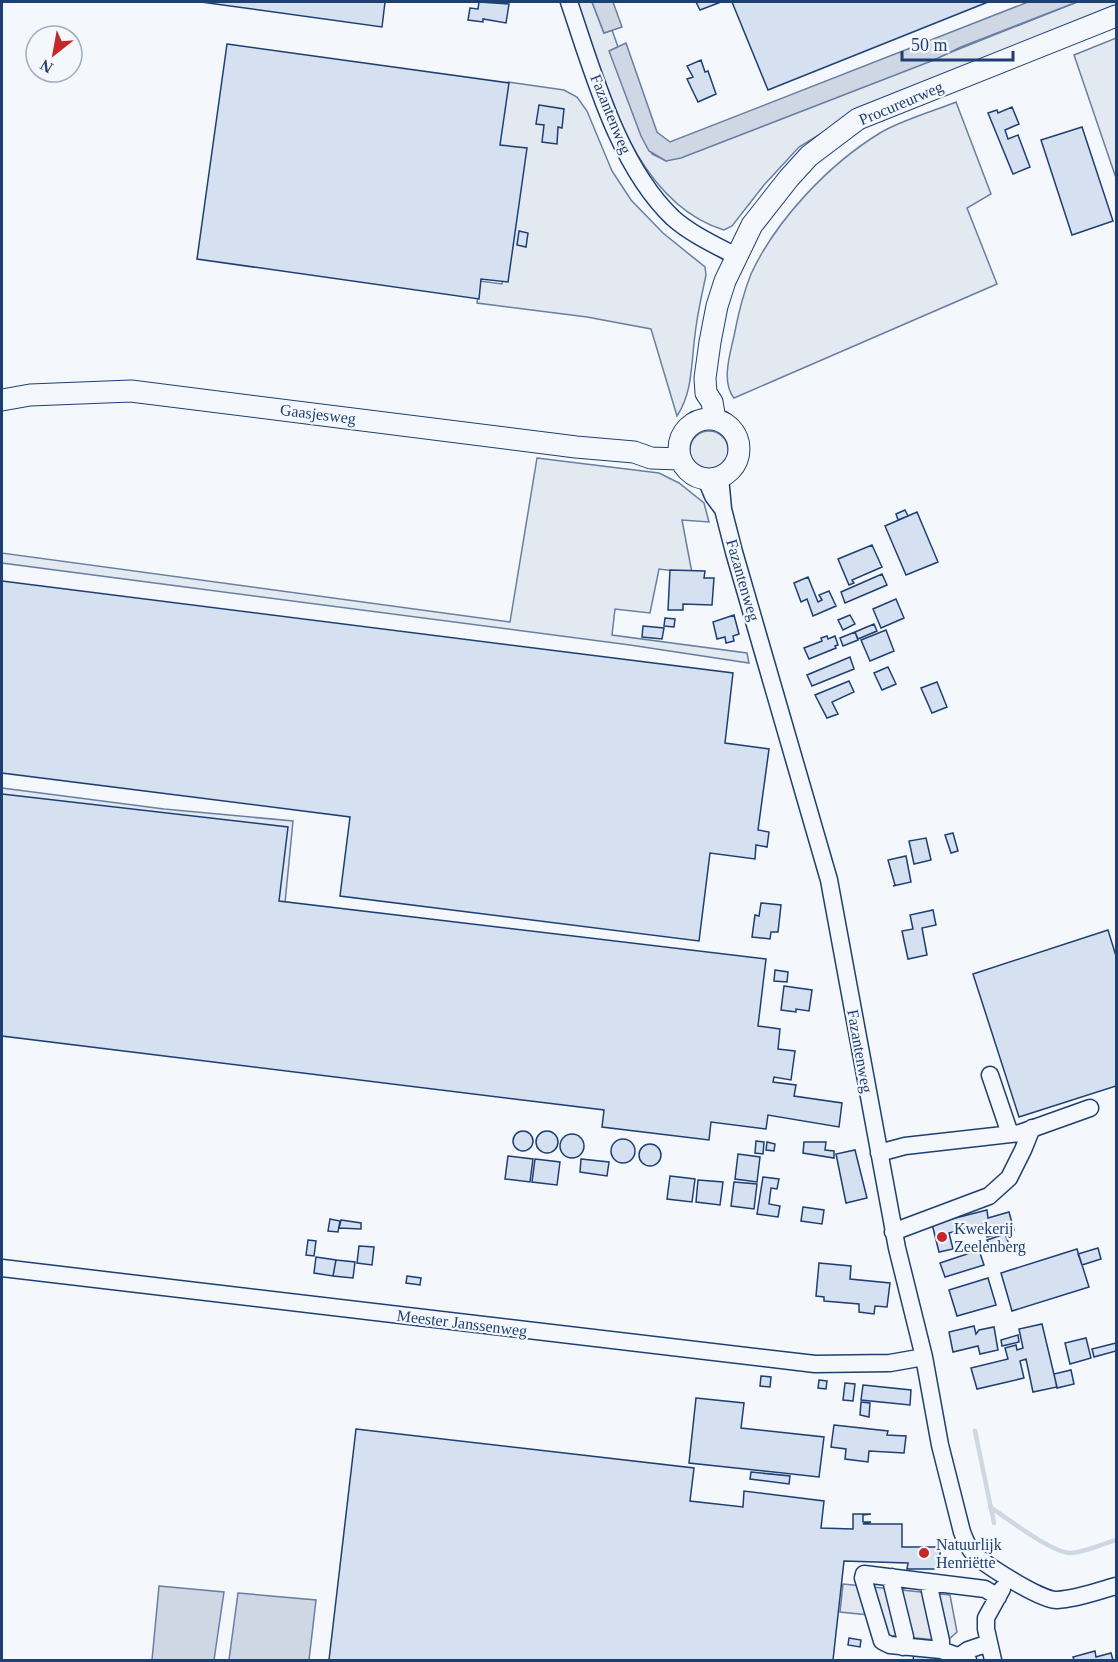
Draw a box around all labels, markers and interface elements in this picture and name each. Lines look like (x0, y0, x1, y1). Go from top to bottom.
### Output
north arrow (24, 24, 84, 84)
scale bar (902, 24, 1013, 62)
text: 50 m (911, 35, 948, 55)
text: N (37, 56, 56, 77)
street label: Fazantenweg (586, 72, 635, 157)
street label: Procureurweg (856, 78, 946, 129)
street label: Gaasjesweg (279, 401, 357, 428)
street label: Fazantenweg (722, 537, 763, 623)
street label: Fazantenweg (843, 1008, 876, 1094)
place label: Kwekerij Zeelenberg (954, 1220, 1026, 1256)
marker: Kwekerij Zeelenberg (935, 1230, 949, 1244)
street label: Meester Janssenweg (396, 1307, 528, 1340)
place label: Natuurlijk Henriëtte (936, 1536, 1002, 1571)
marker: Natuurlijk Henriëtte (917, 1546, 931, 1560)

